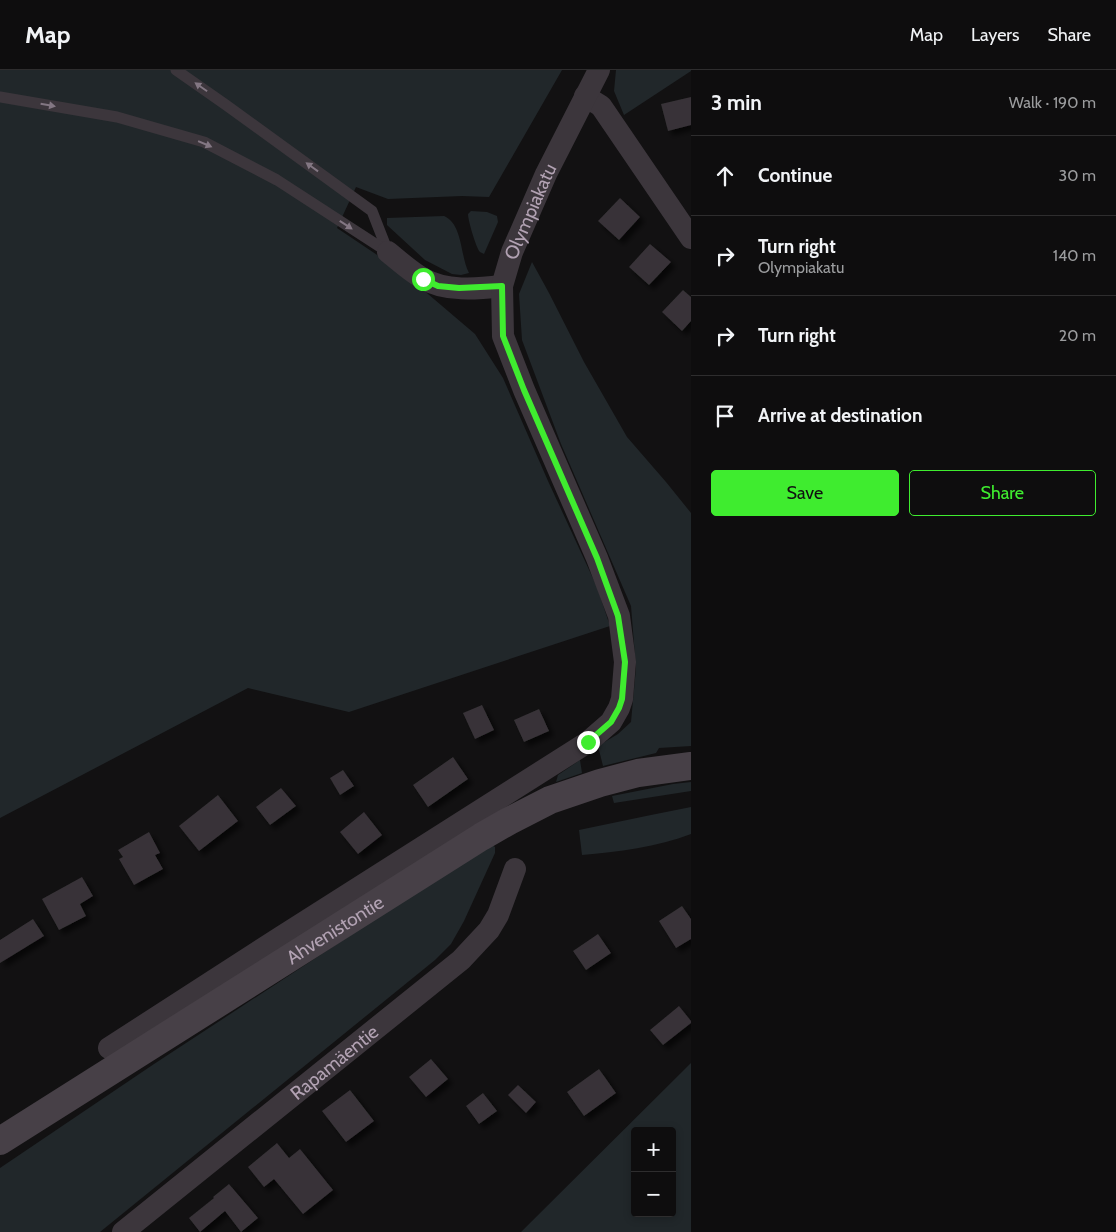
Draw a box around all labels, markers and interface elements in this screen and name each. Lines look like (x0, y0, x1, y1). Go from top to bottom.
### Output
text: Map (25, 20, 71, 49)
text: Map (910, 24, 943, 46)
text: Layers (971, 24, 1020, 46)
text: Share (1048, 24, 1091, 46)
one-way arrow (194, 82, 208, 92)
text: 3 min (711, 90, 762, 115)
text: Walk · 190 m (1009, 93, 1096, 112)
one-way arrow (40, 102, 56, 110)
one-way arrow (198, 141, 212, 149)
street label: Olympiakatu (499, 159, 561, 263)
one-way arrow (305, 162, 319, 172)
icon: ahead (711, 162, 739, 190)
text: Continue (758, 164, 832, 187)
text: 30 m (1059, 166, 1096, 185)
one-way arrow (339, 220, 353, 230)
text: Turn right (758, 235, 836, 258)
icon: right (711, 242, 739, 270)
text: 140 m (1053, 246, 1096, 265)
text: Olympiakatu (758, 258, 844, 277)
route start (412, 268, 435, 291)
icon: right (711, 322, 739, 350)
text: Turn right (758, 324, 836, 347)
text: 20 m (1059, 326, 1096, 345)
icon: arrive (711, 402, 739, 430)
text: Arrive at destination (758, 404, 922, 427)
button: Save (711, 470, 899, 516)
button: Share (909, 470, 1096, 516)
route end (577, 731, 600, 754)
street label: Ahvenistontie (282, 890, 388, 969)
street label: Rapamäentie (285, 1020, 383, 1104)
map controls (631, 1127, 676, 1217)
button: + (631, 1127, 676, 1172)
button: − (631, 1172, 676, 1217)

